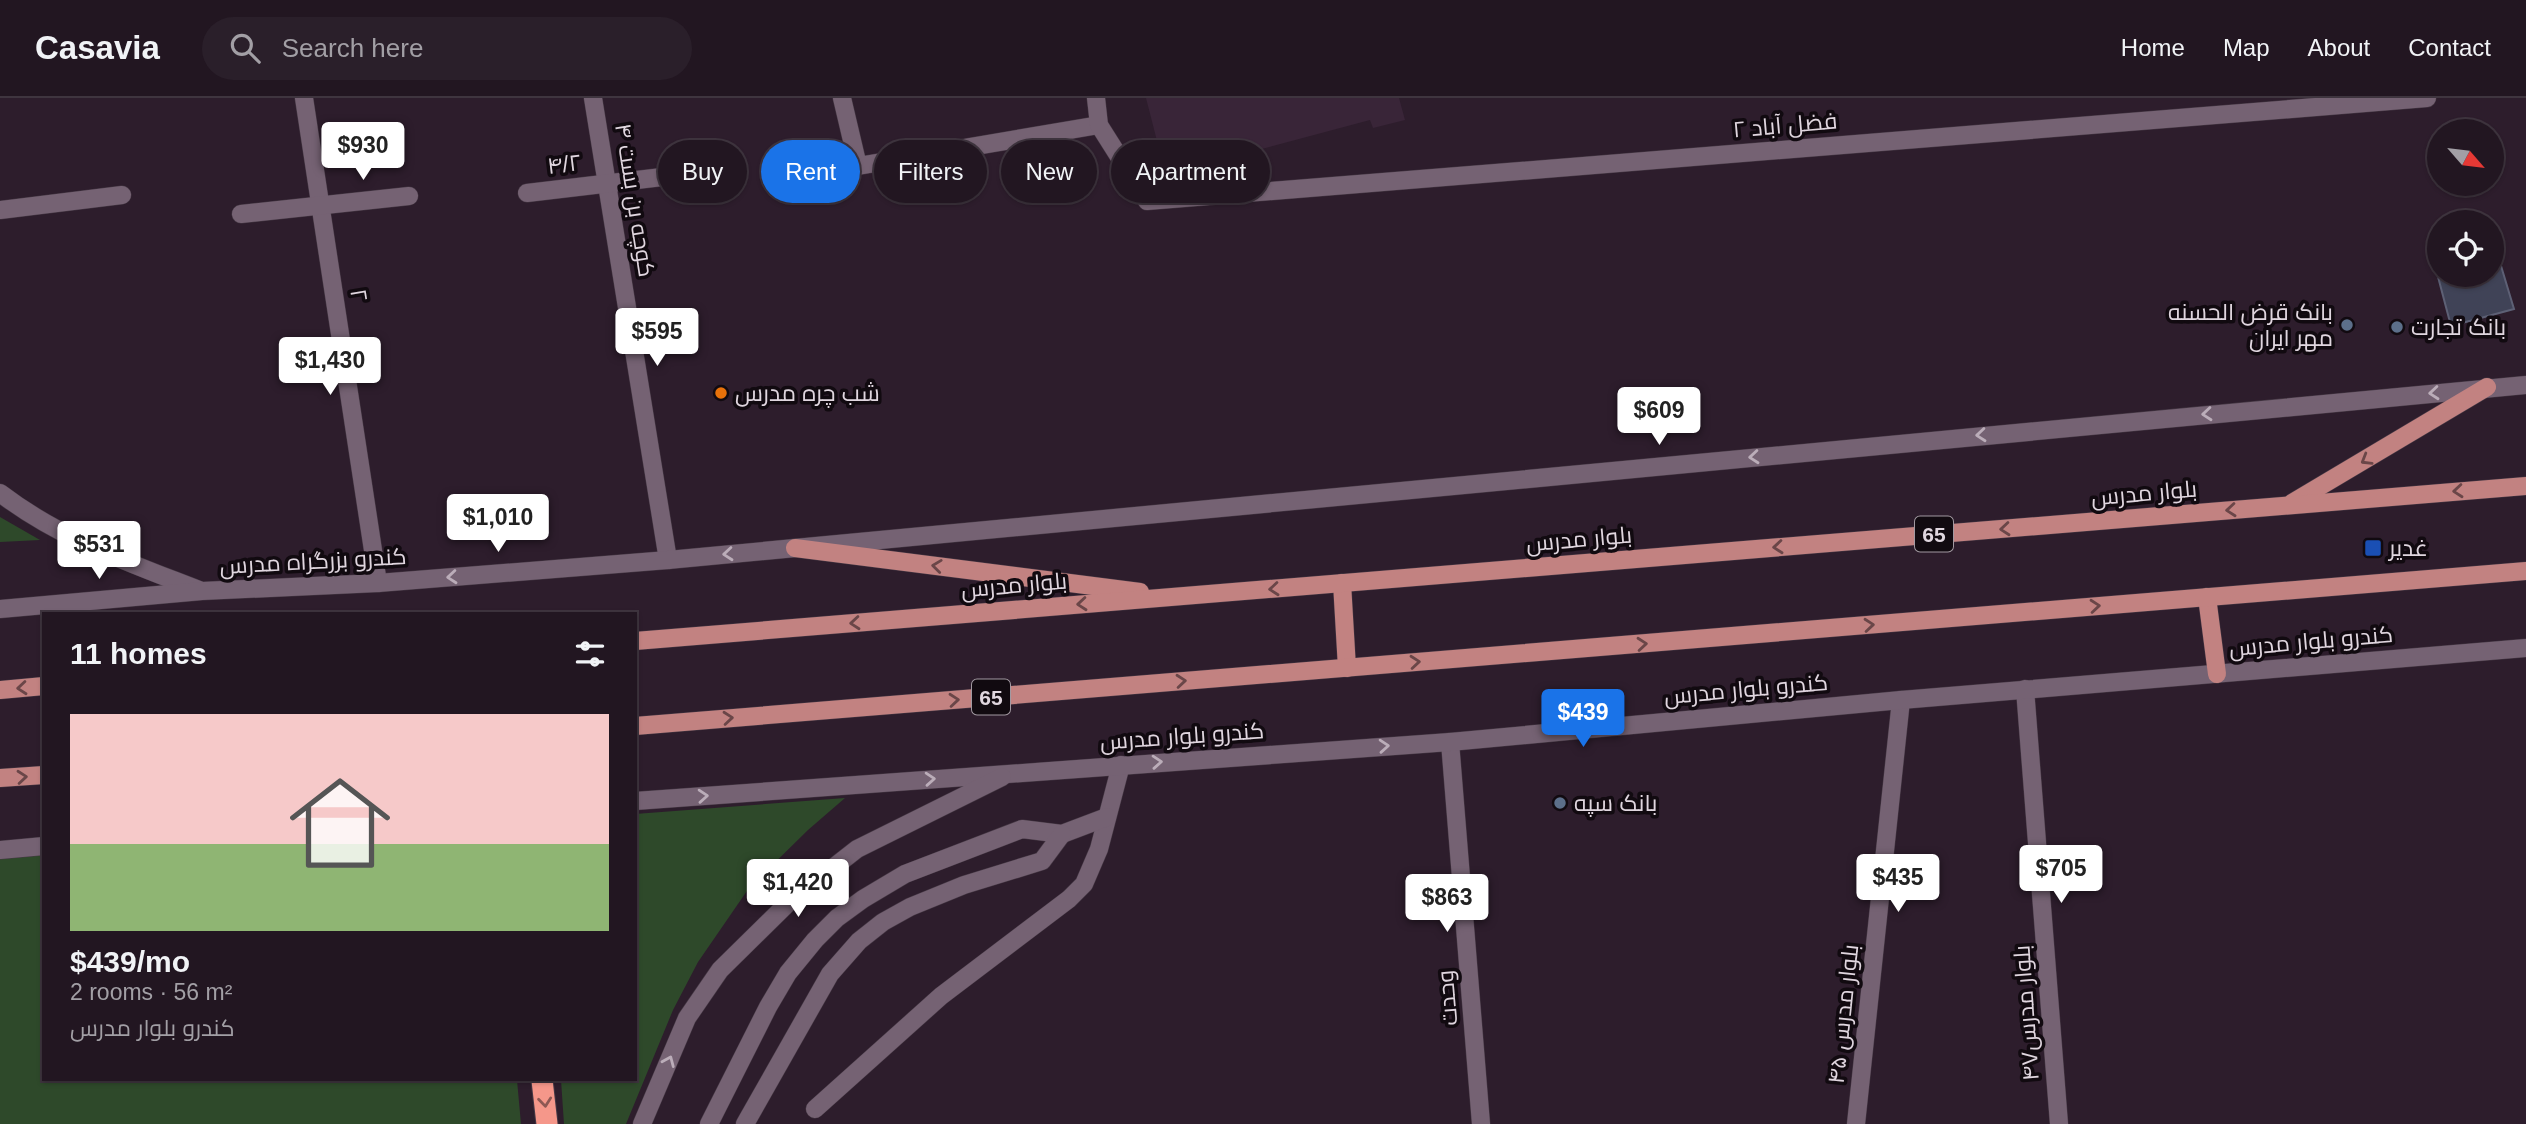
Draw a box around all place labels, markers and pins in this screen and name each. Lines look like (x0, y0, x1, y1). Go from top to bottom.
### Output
pin: $930 (322, 122, 404, 182)
place label: بانک قرض الحسنه مهر ایران (2168, 299, 2333, 352)
pin: $595 (616, 308, 698, 368)
place label: بانک تجارت (2411, 314, 2506, 340)
marker: بانک قرض الحسنه مهر ایران (2339, 317, 2355, 333)
marker: بانک تجارت (2389, 319, 2405, 335)
pin: $1,430 (273, 338, 387, 397)
place label: شب چره مدرس (735, 380, 880, 408)
marker: شب چره مدرس (713, 385, 729, 401)
pin: $609 (1618, 388, 1700, 447)
pin: $1,010 (441, 494, 555, 554)
pin: $531 (58, 522, 140, 581)
place label: غدیر (2387, 535, 2428, 561)
marker: غدیر (2363, 538, 2383, 558)
pin: $439 (1542, 690, 1624, 749)
place label: بانک سپه (1574, 790, 1657, 817)
marker: بانک سپه (1552, 795, 1568, 811)
pin: $705 (2020, 846, 2102, 905)
pin: $435 (1857, 854, 1939, 914)
pin: $1,420 (741, 860, 855, 919)
pin: $863 (1406, 874, 1488, 934)

